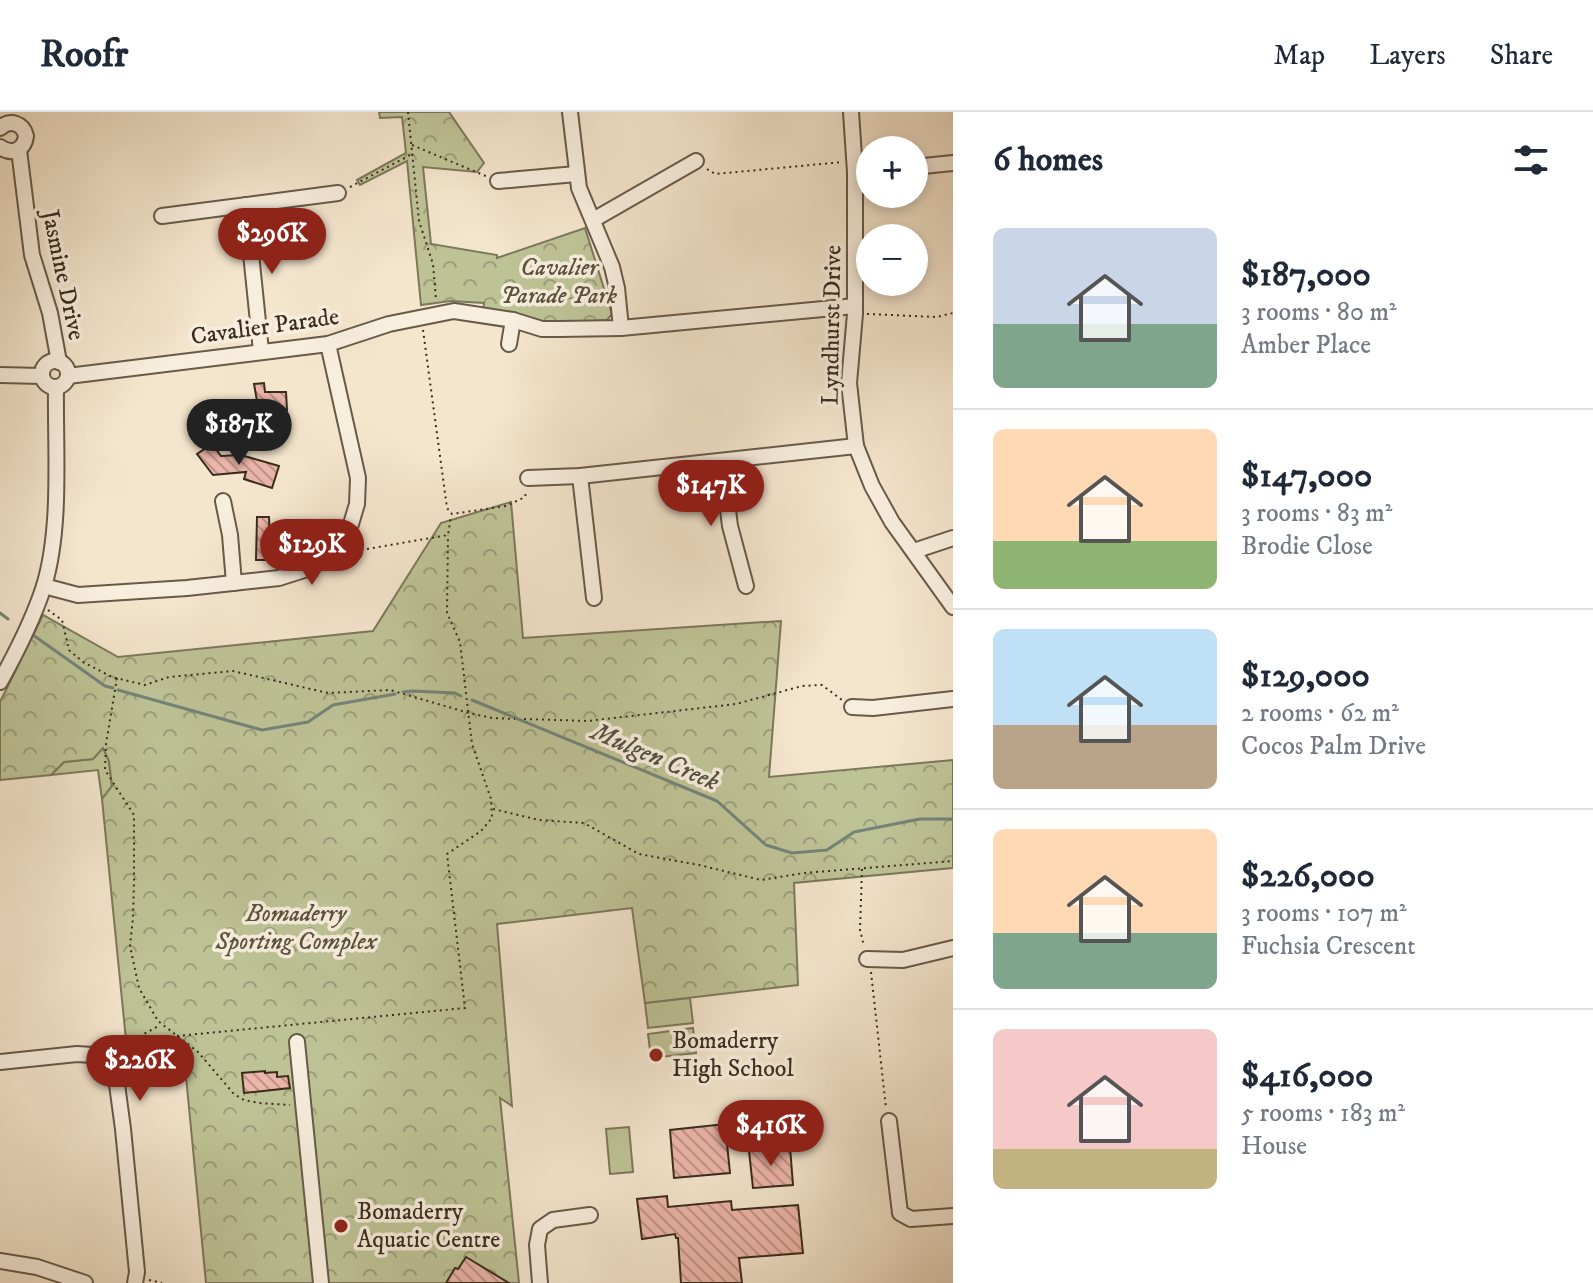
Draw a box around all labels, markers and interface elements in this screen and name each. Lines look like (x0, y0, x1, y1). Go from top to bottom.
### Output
text: Roofr (40, 31, 128, 79)
text: Map (1274, 38, 1325, 73)
text: Layers (1369, 38, 1446, 73)
text: Share (1490, 38, 1553, 73)
map controls (856, 136, 928, 296)
button: + (856, 136, 928, 208)
icon: filters (1509, 138, 1553, 182)
text: 6 homes (993, 139, 1103, 181)
street label: Jasmine Drive (34, 205, 91, 343)
pin: $296K (216, 208, 328, 276)
text: $296K (236, 217, 308, 250)
button: − (856, 224, 928, 296)
street label: Lyndhurst Drive (816, 245, 848, 405)
park label: Cavalier Parade Park (501, 253, 617, 311)
text: $187,000 (1241, 254, 1371, 296)
icon: home (1057, 260, 1153, 356)
text: 3 rooms · 80 m² (1241, 296, 1397, 329)
street label: Cavalier Parade (189, 302, 341, 352)
text: Amber Place (1241, 329, 1371, 362)
pin: $187K (183, 399, 295, 467)
text: $187K (205, 408, 273, 441)
text: $147,000 (1241, 455, 1372, 497)
pin: $147K (655, 460, 767, 528)
icon: home (1057, 461, 1153, 557)
text: $147K (676, 469, 746, 502)
text: 3 rooms · 83 m² (1241, 497, 1392, 530)
pin: $129K (256, 519, 368, 587)
text: $129K (278, 528, 346, 561)
text: Brodie Close (1241, 530, 1373, 563)
text: $129,000 (1241, 655, 1370, 697)
icon: home (1057, 661, 1153, 757)
text: 2 rooms · 62 m² (1241, 697, 1399, 730)
water label: Mulgen Creek (584, 715, 724, 799)
text: Cocos Palm Drive (1241, 730, 1426, 763)
text: $226,000 (1241, 855, 1375, 897)
icon: home (1057, 861, 1153, 957)
text: 3 rooms · 107 m² (1241, 897, 1407, 930)
park label: Bomaderry Sporting Complex (215, 899, 378, 957)
text: Fuchsia Crescent (1241, 930, 1416, 963)
place label: Bomaderry High School (672, 1026, 794, 1084)
pin: $226K (84, 1035, 196, 1103)
text: $226K (104, 1044, 176, 1077)
marker: Bomaderry High School (647, 1046, 665, 1064)
text: $416,000 (1241, 1055, 1373, 1097)
icon: home (1057, 1061, 1153, 1157)
text: 5 rooms · 183 m² (1241, 1097, 1405, 1130)
pin: $416K (715, 1100, 827, 1168)
text: $416K (736, 1109, 806, 1142)
text: House (1241, 1130, 1307, 1163)
place label: Bomaderry Aquatic Centre (357, 1197, 500, 1255)
marker: Bomaderry Aquatic Centre (332, 1217, 350, 1235)

